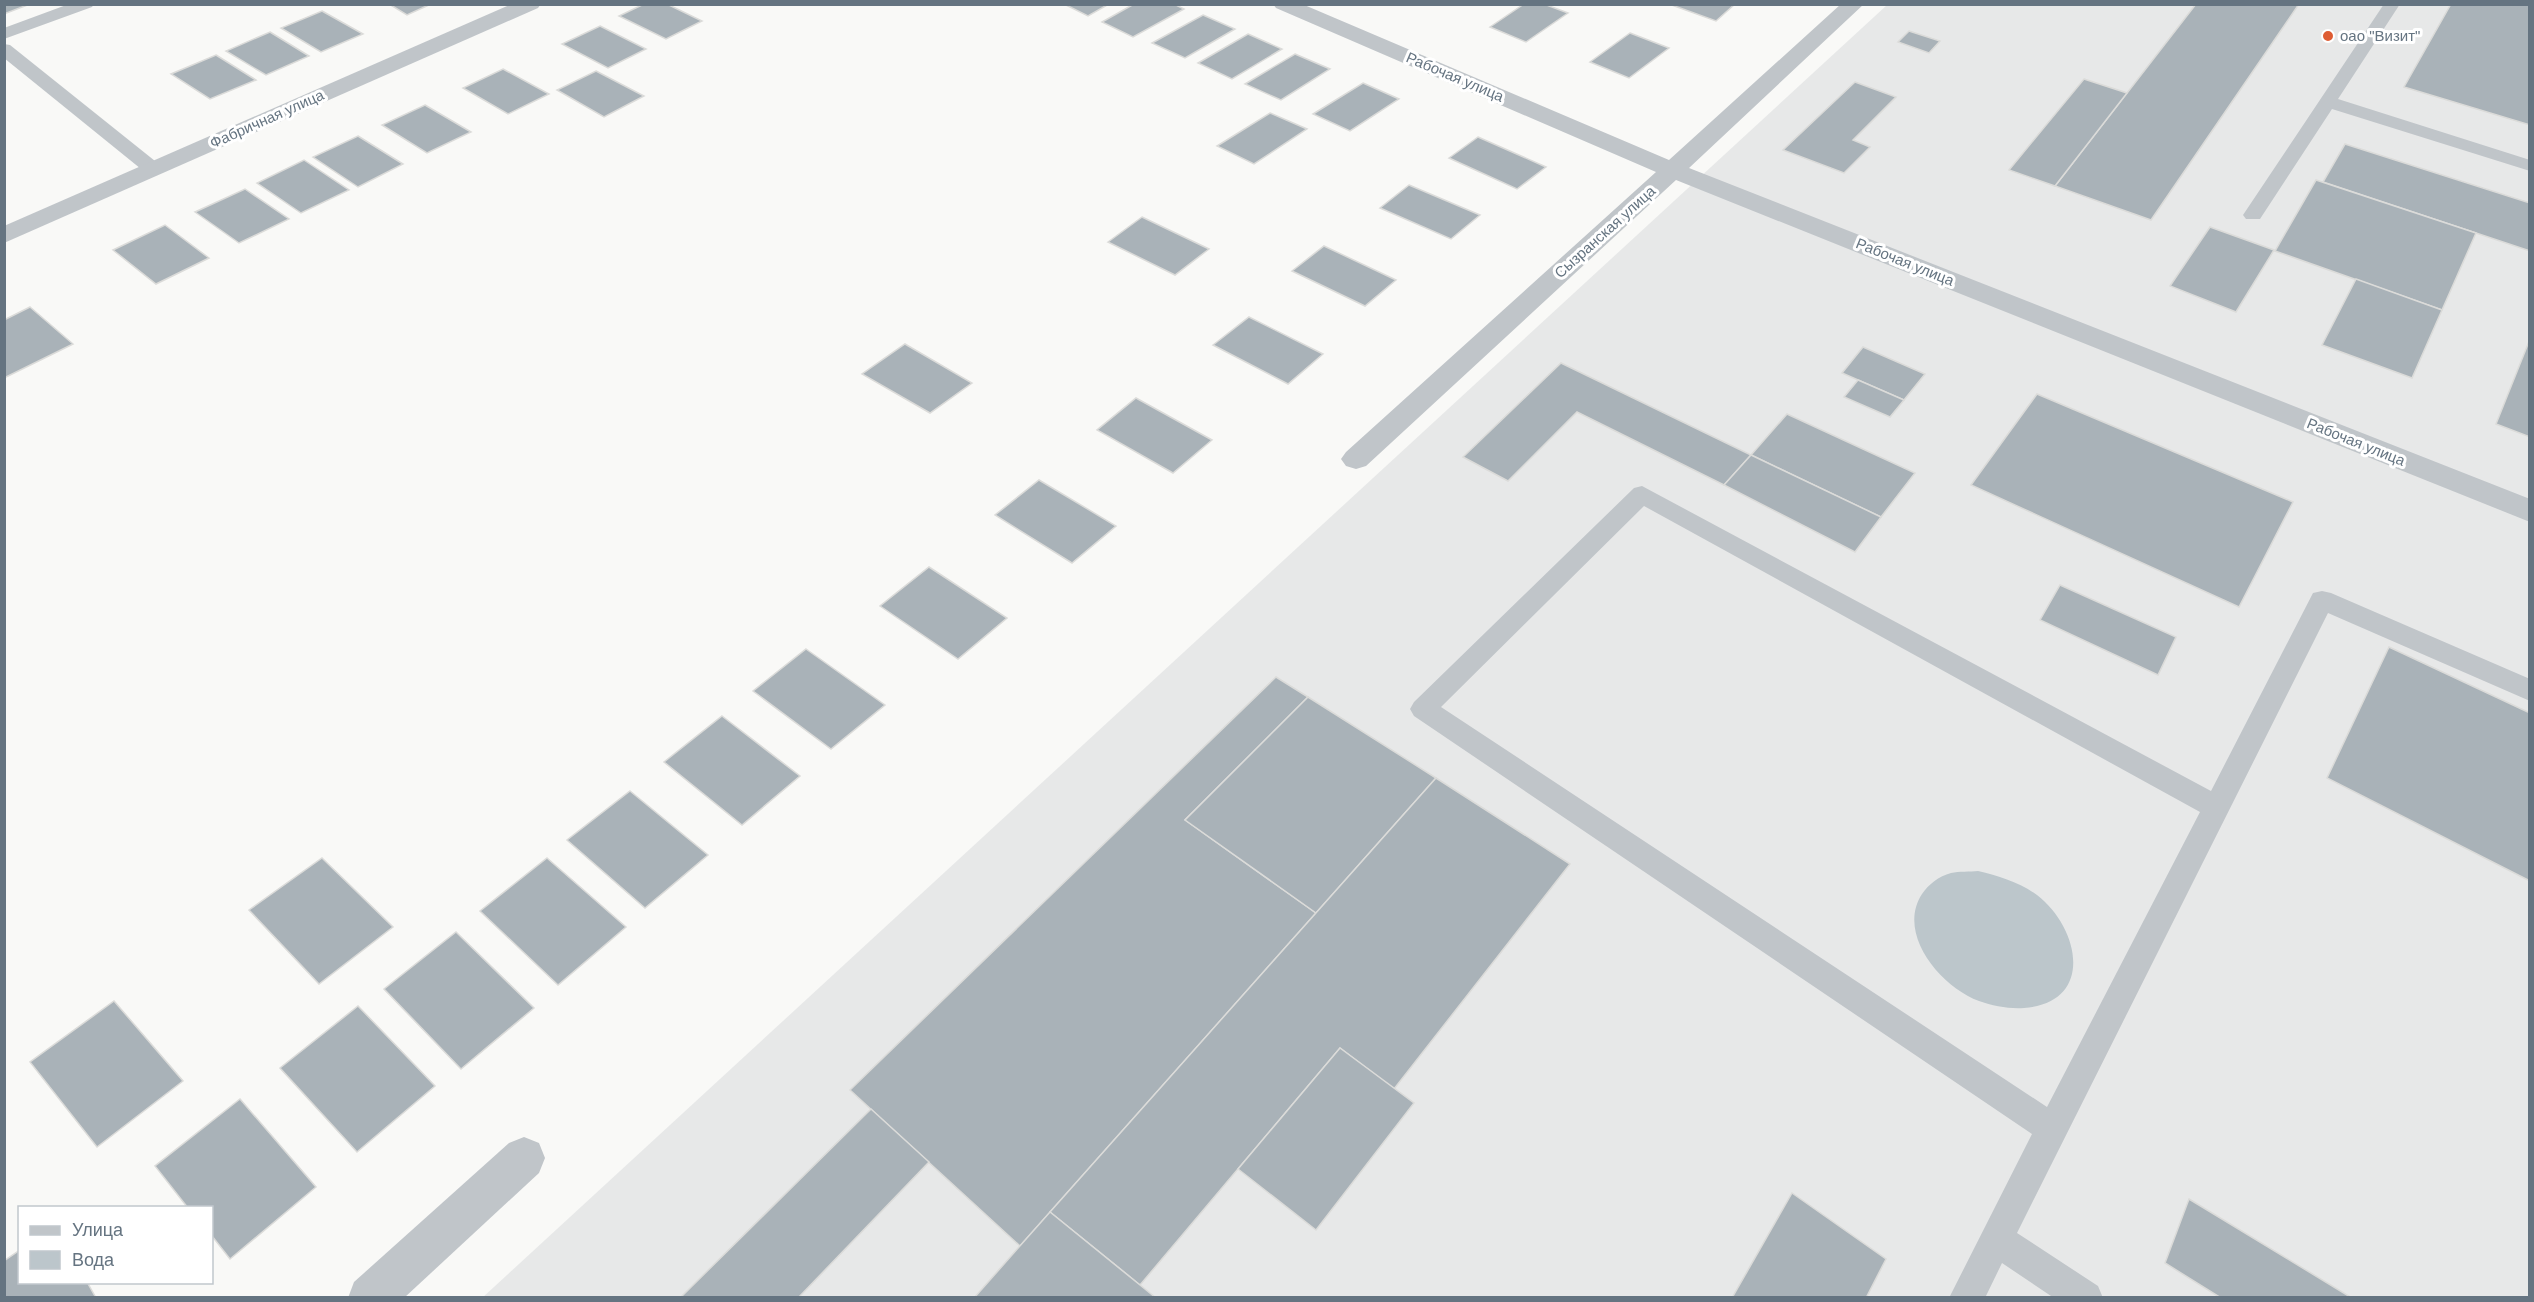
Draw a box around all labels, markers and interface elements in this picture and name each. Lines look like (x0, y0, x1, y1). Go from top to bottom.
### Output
place label: оао "Визит" (2340, 27, 2420, 44)
marker: оао "Визит" (2321, 29, 2335, 43)
street label: Рабочая улица (1404, 48, 1507, 105)
street label: Фабричная улица (207, 85, 327, 151)
street label: Сызранская улица (1551, 181, 1659, 281)
street label: Рабочая улица (1854, 234, 1957, 289)
street label: Рабочая улица (2305, 414, 2408, 469)
legend (18, 1206, 213, 1284)
text: Улица (72, 1220, 124, 1240)
text: Вода (72, 1250, 115, 1270)

